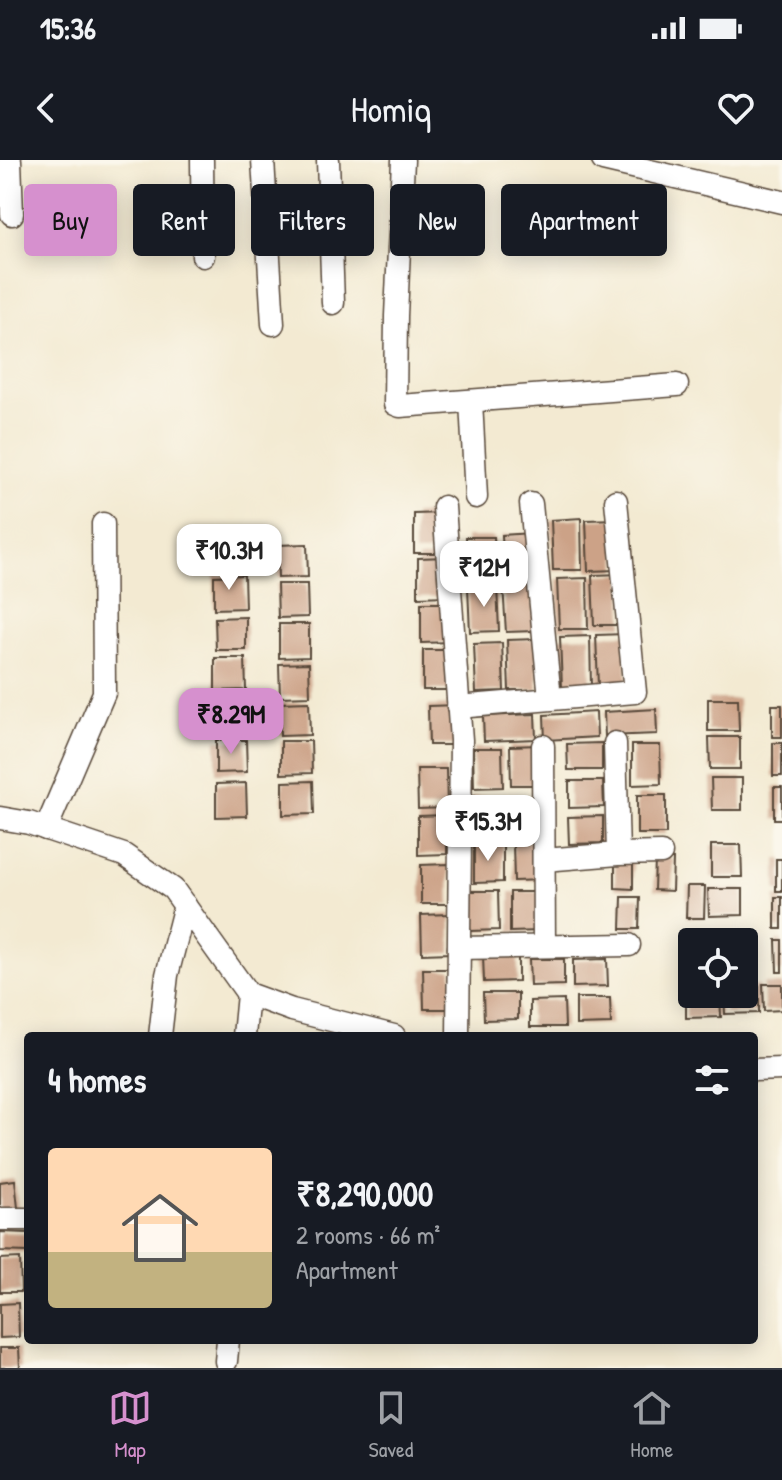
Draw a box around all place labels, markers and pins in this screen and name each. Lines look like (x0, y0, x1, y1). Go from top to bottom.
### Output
pin: ₹10.3M (164, 524, 294, 592)
pin: ₹12M (437, 541, 531, 609)
pin: ₹8.29M (166, 688, 296, 756)
pin: ₹15.3M (423, 795, 553, 863)

